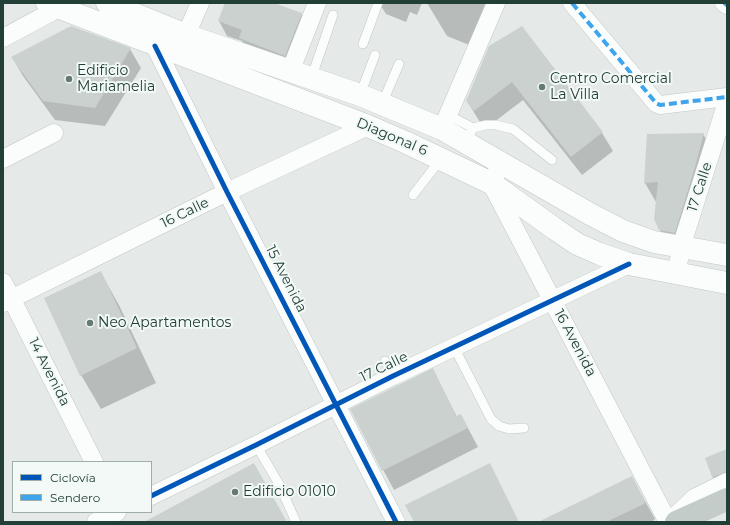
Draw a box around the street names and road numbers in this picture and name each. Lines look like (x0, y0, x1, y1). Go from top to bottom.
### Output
street label: Diagonal 6 (354, 114, 430, 160)
street label: 17 Calle (684, 160, 716, 214)
street label: 16 Calle (158, 194, 212, 232)
street label: 15 Avenida (262, 243, 310, 315)
street label: 16 Avenida (550, 307, 600, 379)
street label: 14 Avenida (25, 335, 73, 409)
street label: 17 Calle (357, 348, 411, 386)

